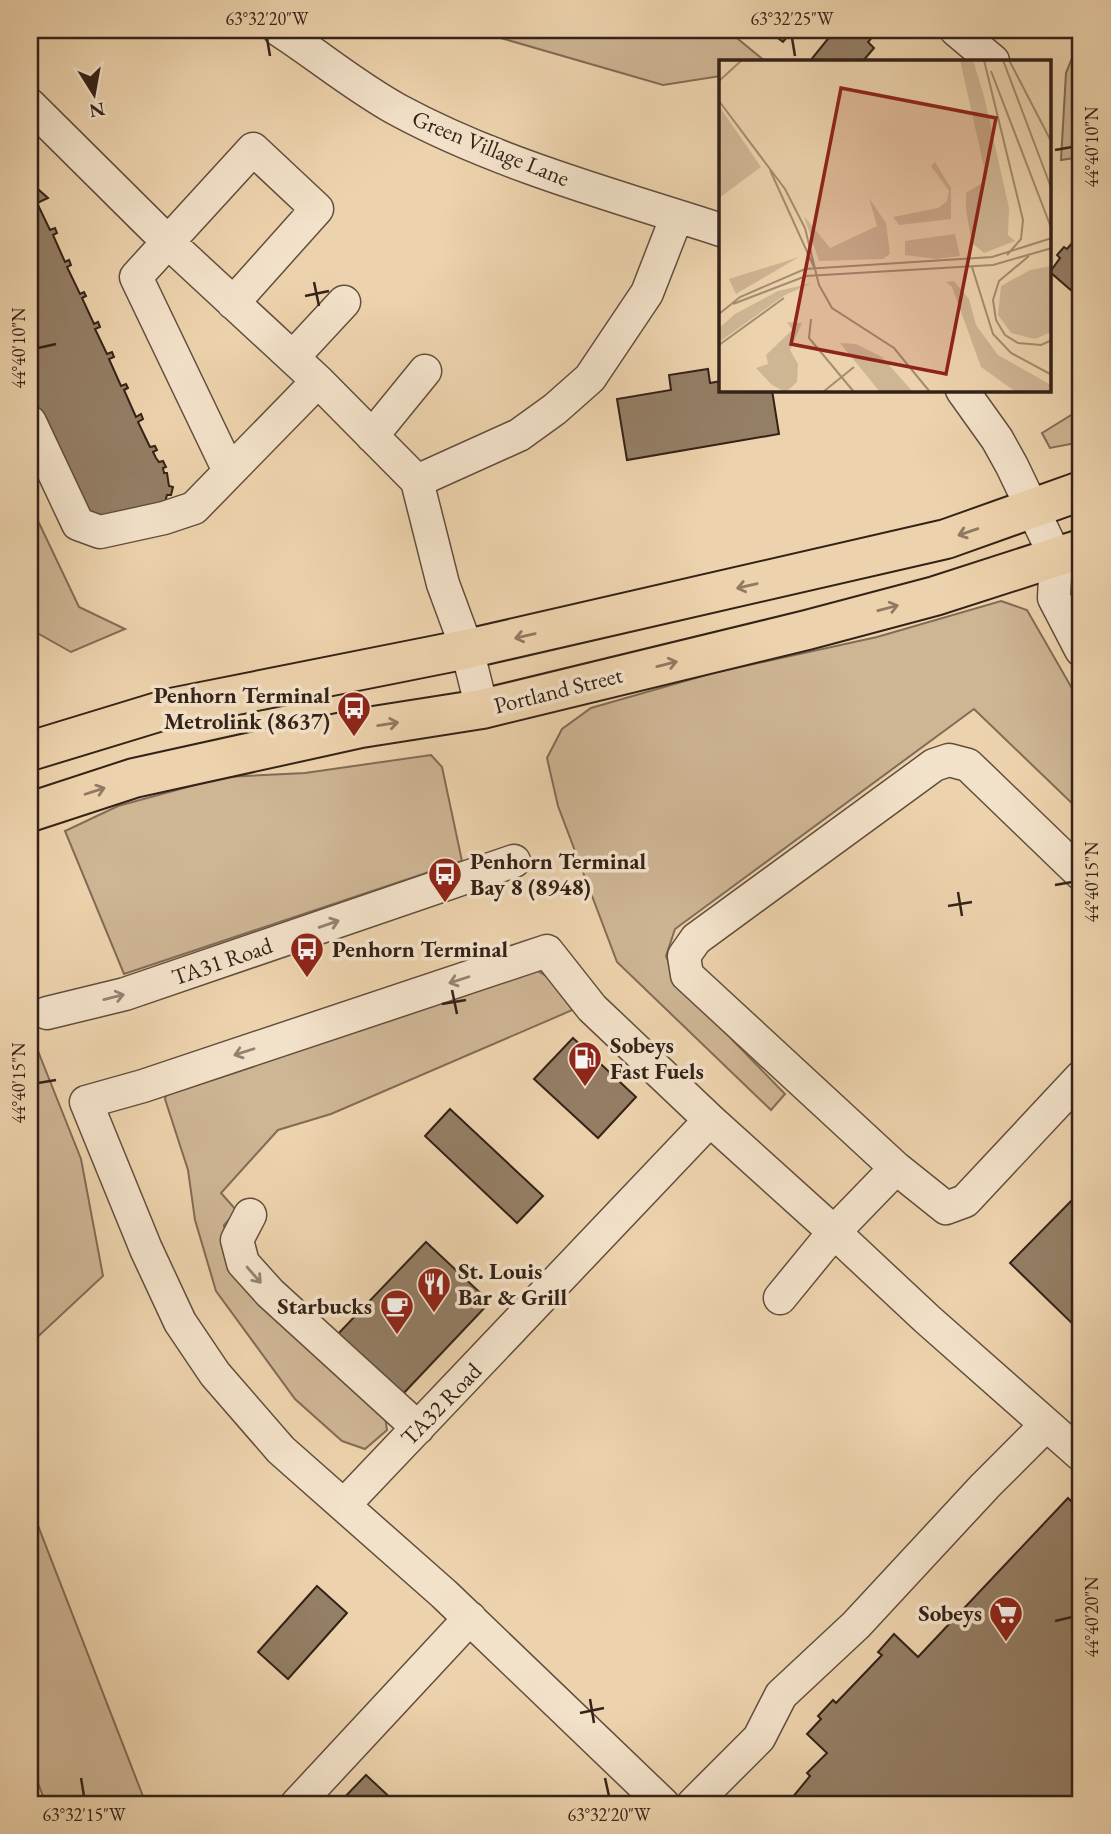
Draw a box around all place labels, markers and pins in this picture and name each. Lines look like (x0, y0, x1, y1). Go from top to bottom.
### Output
place label: Penhorn Terminal Metrolink (8637) (154, 680, 330, 736)
bus stop icon: Penhorn Terminal Metrolink (8637) (335, 689, 373, 738)
place label: Penhorn Terminal Bay 8 (8948) (470, 846, 647, 902)
bus stop icon: Penhorn Terminal Bay 8 (8948) (426, 855, 464, 904)
bus stop icon: Penhorn Terminal (288, 930, 326, 979)
place label: Penhorn Terminal (332, 934, 509, 964)
place label: Sobeys Fast Fuels (610, 1030, 704, 1086)
fuel station icon: Sobeys Fast Fuels (566, 1039, 604, 1088)
place label: St. Louis Bar & Grill (458, 1256, 567, 1312)
restaurant icon: St. Louis Bar & Grill (415, 1265, 453, 1314)
cafe icon: Starbucks (378, 1287, 416, 1336)
place label: Starbucks (277, 1291, 372, 1321)
supermarket icon: Sobeys (987, 1594, 1025, 1643)
place label: Sobeys (918, 1598, 982, 1628)

